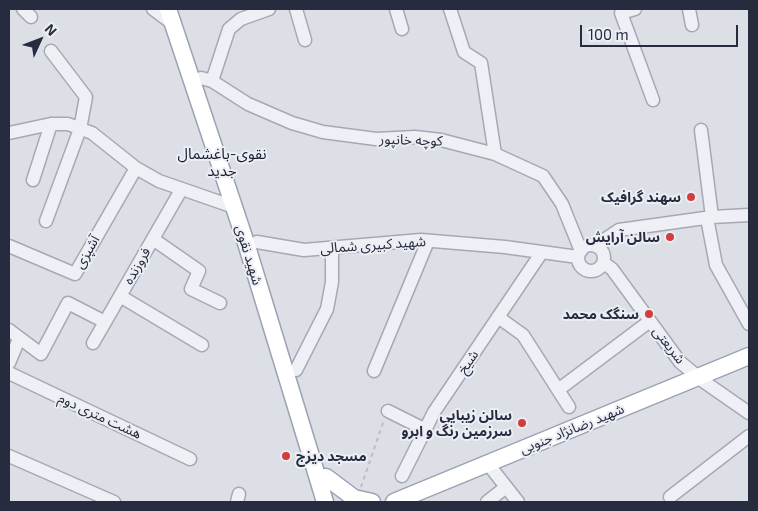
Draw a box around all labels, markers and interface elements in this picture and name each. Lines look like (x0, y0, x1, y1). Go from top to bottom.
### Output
north arrow (15, 15, 65, 65)
scale bar (583, 15, 740, 47)
text: N (42, 20, 61, 39)
text: 100 m (588, 25, 629, 43)
street label: کوچه خانپور (379, 130, 443, 150)
district label: نقوی-باغشمال جدید (178, 145, 266, 180)
place label: سهند گرافیک (601, 189, 681, 205)
marker: سهند گرافیک (685, 191, 697, 203)
street label: شهید نقوی (232, 223, 266, 287)
place label: سالن آرایش (586, 229, 660, 245)
marker: سالن آرایش (664, 231, 676, 243)
street label: آشپزی (71, 232, 103, 272)
street label: شهید کبیری شمالی (320, 233, 426, 257)
street label: فروزنده (120, 245, 154, 287)
place label: سنگک محمد (563, 306, 639, 322)
marker: سنگک محمد (643, 308, 655, 320)
street label: شریعتی (649, 323, 689, 367)
street label: شیخ (454, 347, 482, 377)
street label: هشت متری دوم (56, 389, 144, 443)
street label: شهید رضانژاد جنوبی (517, 400, 627, 458)
place label: سالن زیبایی سرزمین رنگ و ابرو (401, 407, 512, 440)
marker: سالن زیبایی سرزمین رنگ و ابرو (516, 417, 528, 429)
place label: مسجد دیزج (296, 448, 367, 464)
marker: مسجد دیزج (280, 450, 292, 462)

